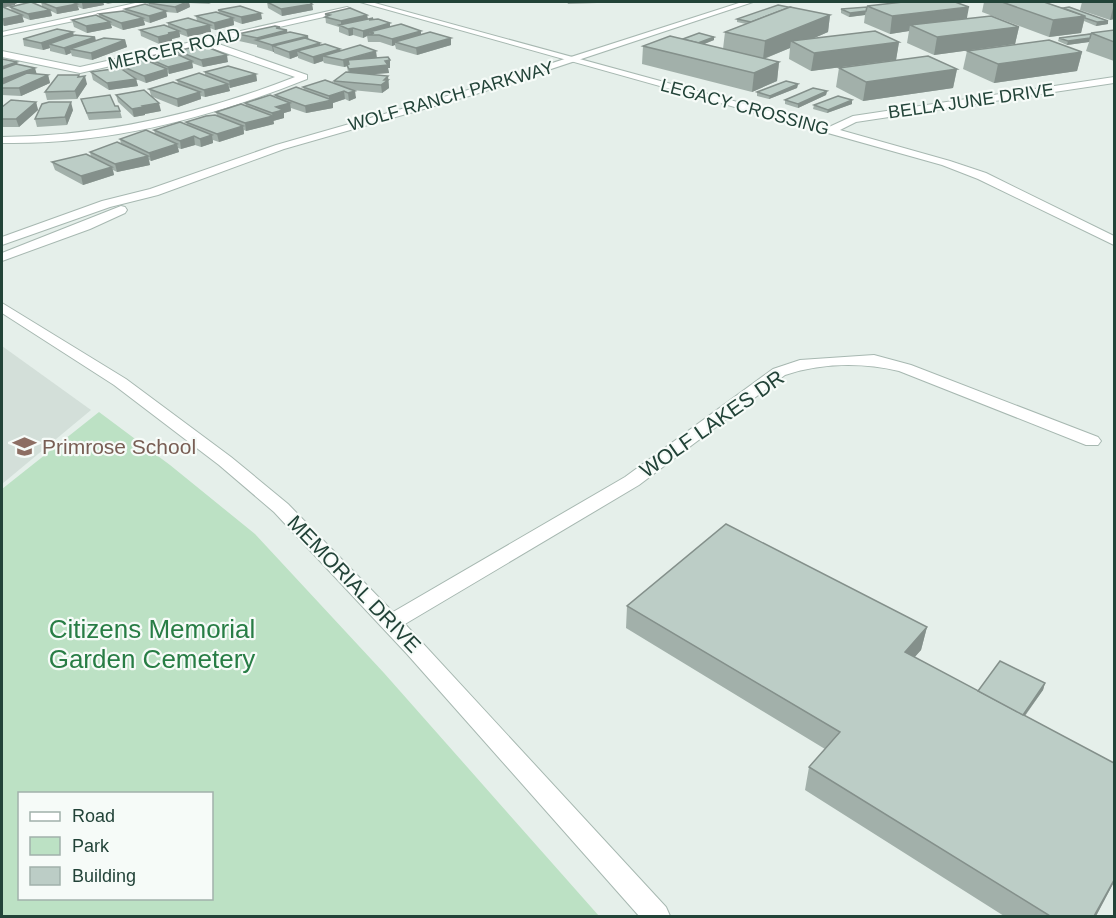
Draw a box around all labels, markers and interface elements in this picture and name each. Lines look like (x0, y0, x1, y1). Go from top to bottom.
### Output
street label: MERCER ROAD (106, 24, 242, 74)
street label: WOLF RANCH PARKWAY (346, 57, 556, 135)
street label: LEGACY CROSSING (659, 75, 831, 139)
street label: BELLA JUNE DRIVE (887, 79, 1055, 123)
street label: WOLF LAKES DR (635, 365, 788, 482)
school or university icon: Primrose School (11, 434, 37, 460)
place label: Primrose School (42, 435, 196, 458)
street label: MEMORIAL DRIVE (283, 510, 426, 657)
park label: Citizens Memorial Garden Cemetery (49, 614, 255, 674)
legend (18, 792, 213, 900)
text: Road (72, 806, 115, 826)
text: Park (72, 836, 110, 856)
text: Building (72, 866, 136, 886)

